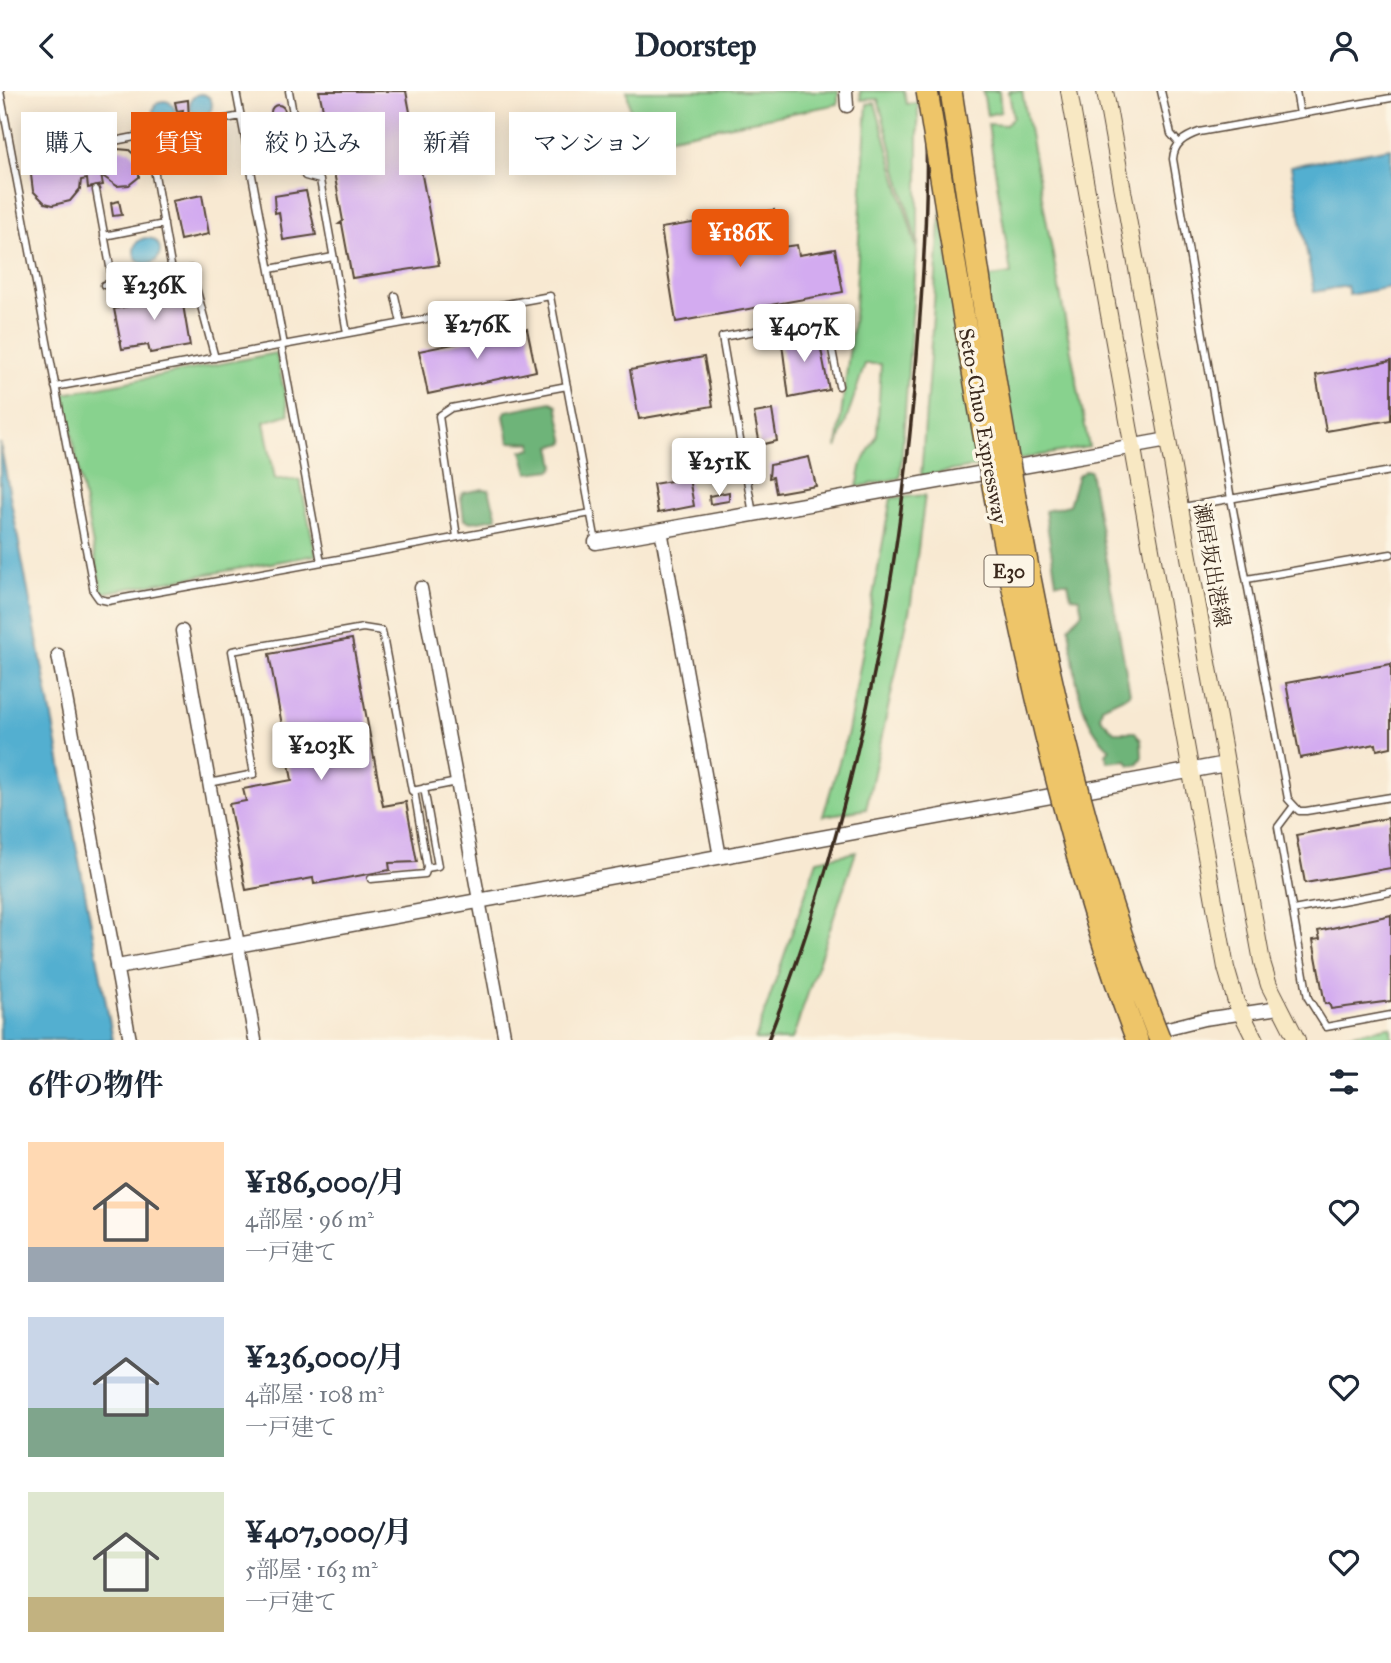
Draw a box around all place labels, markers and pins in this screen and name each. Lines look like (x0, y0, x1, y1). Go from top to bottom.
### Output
pin: ¥186K (691, 209, 789, 269)
pin: ¥236K (105, 263, 203, 322)
pin: ¥276K (428, 301, 526, 361)
pin: ¥407K (755, 305, 853, 364)
pin: ¥251K (670, 439, 768, 498)
pin: ¥203K (272, 723, 370, 782)

